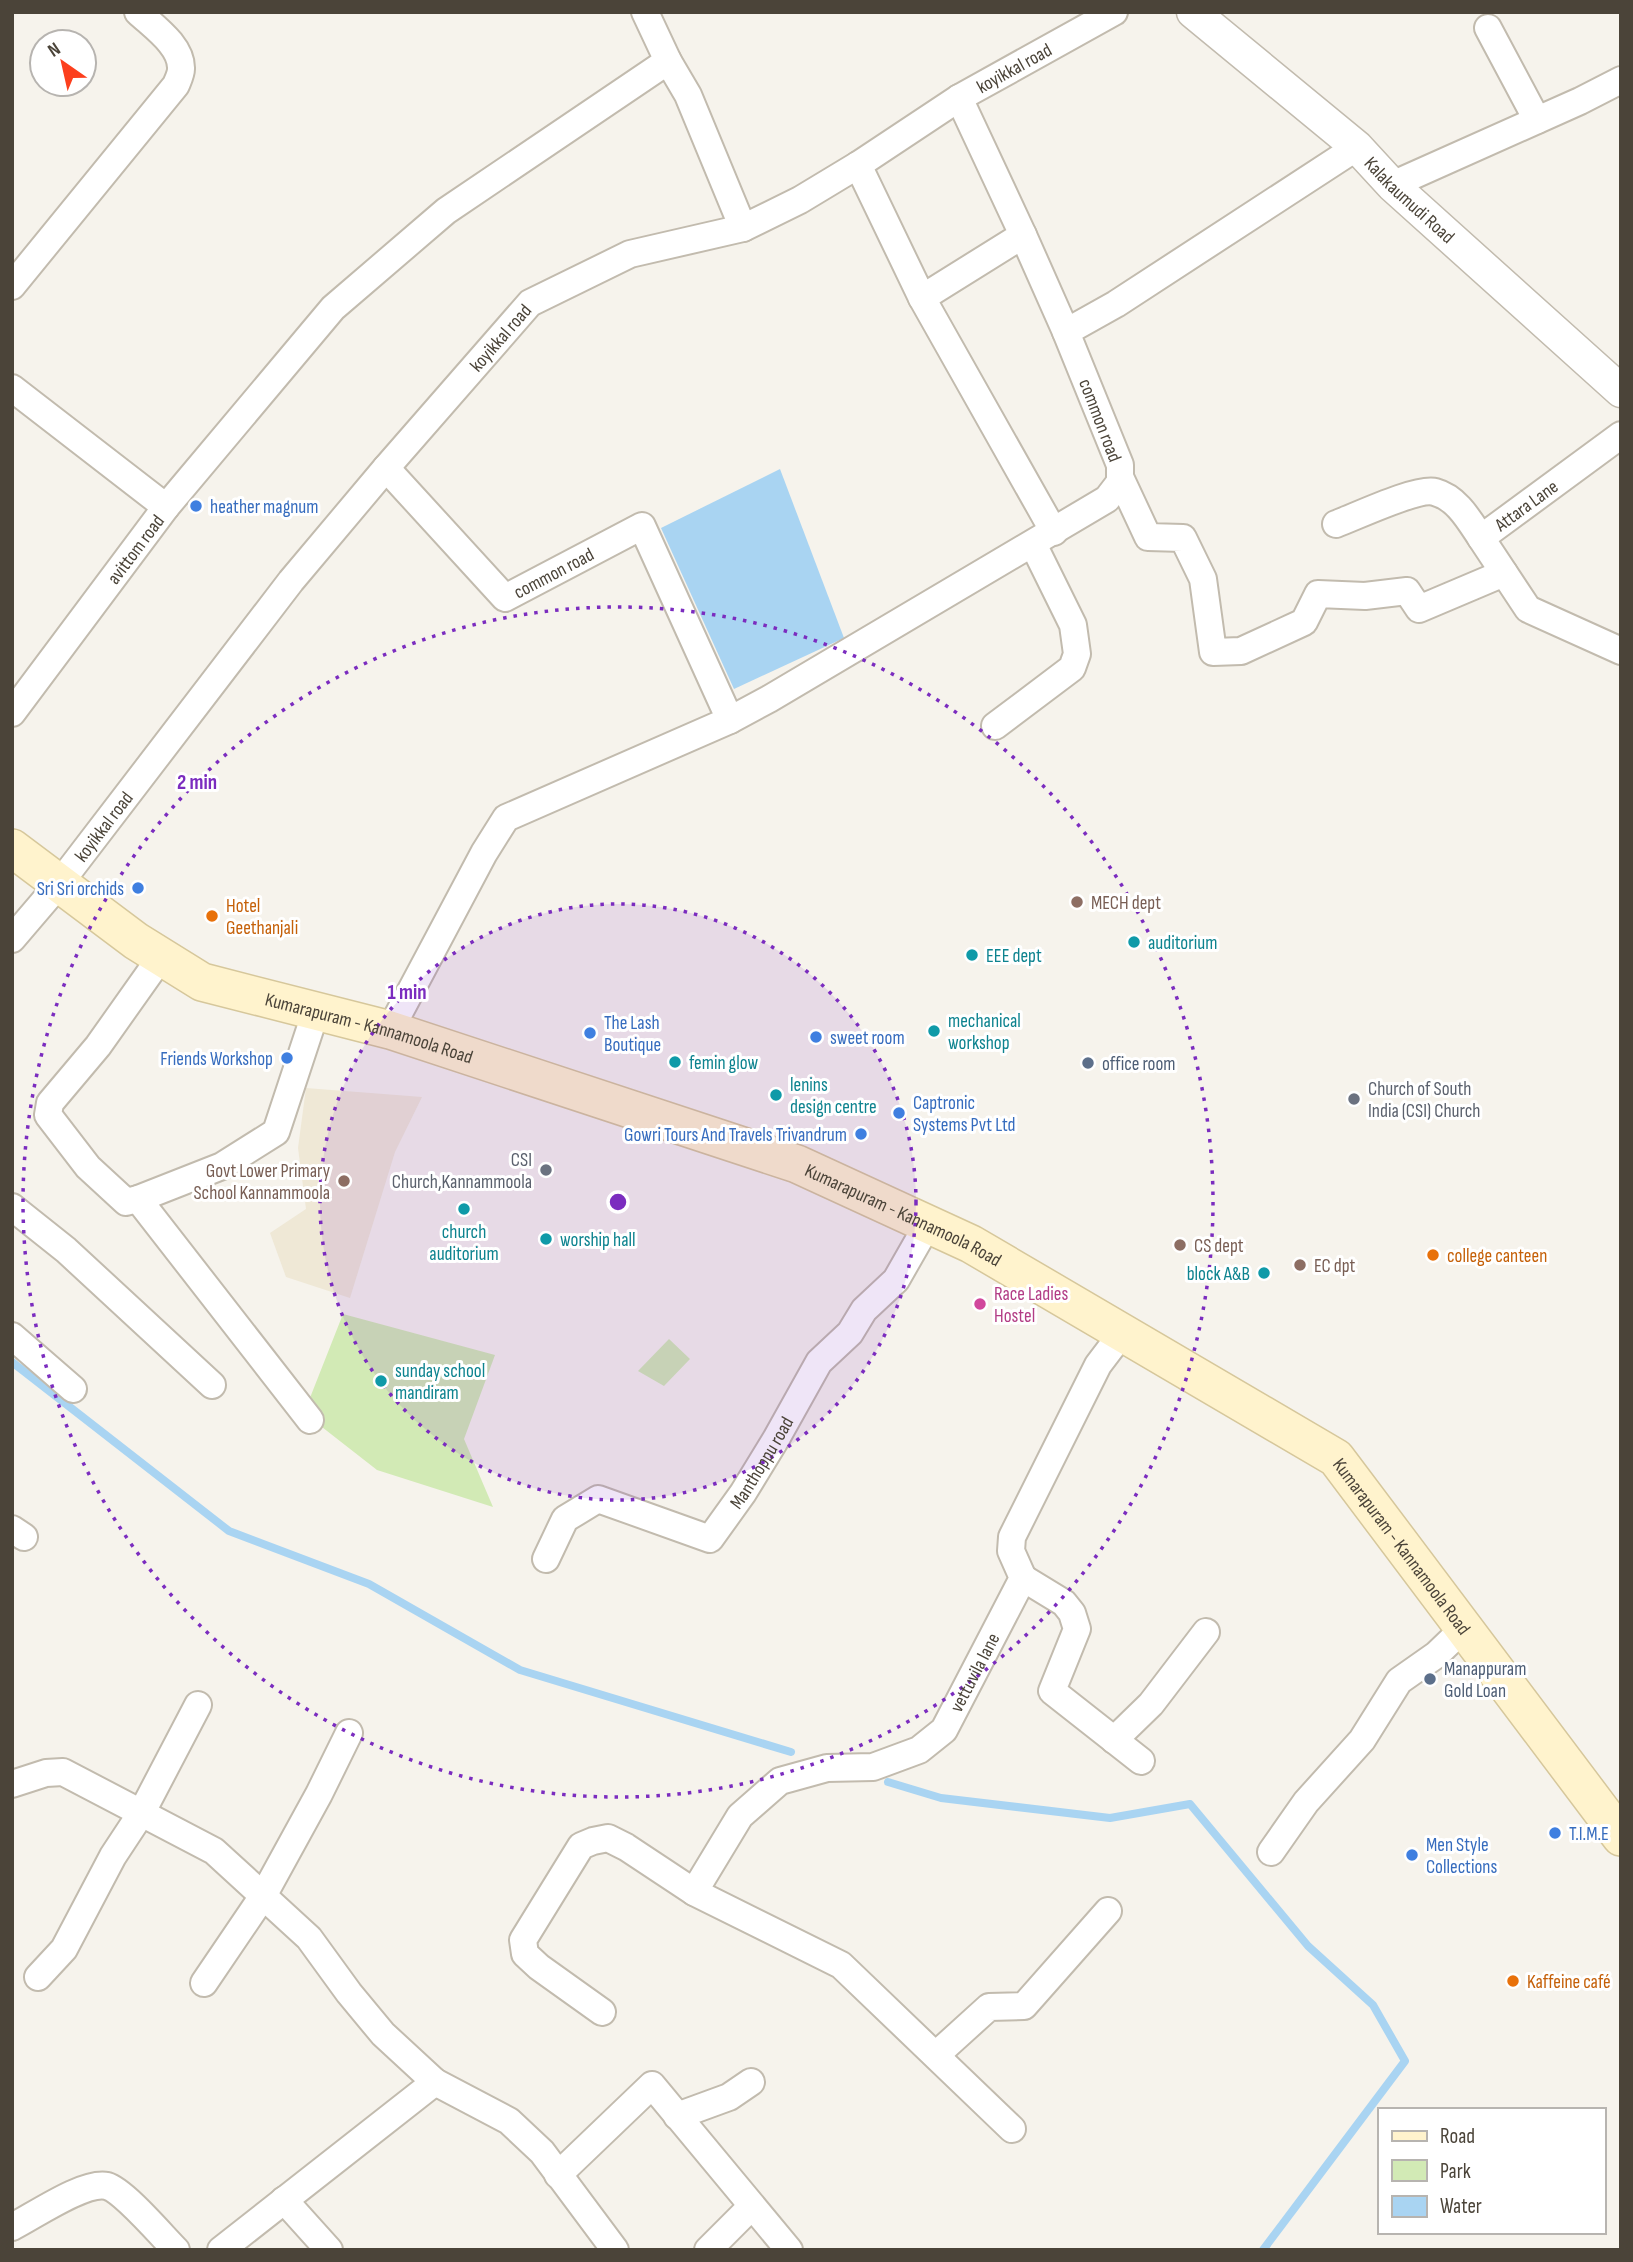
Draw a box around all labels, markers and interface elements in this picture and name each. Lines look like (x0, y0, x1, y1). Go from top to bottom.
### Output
north arrow (28, 28, 98, 98)
text: N (44, 38, 65, 63)
street label: koyikkal road (973, 39, 1056, 99)
street label: Kalakaumudi Road (1359, 153, 1459, 249)
street label: koyikkal road (465, 300, 537, 377)
street label: common road (1073, 376, 1126, 465)
street label: Attara Lane (1490, 476, 1563, 537)
place label: heather magnum (210, 496, 319, 519)
marker: heather magnum (188, 498, 204, 514)
street label: avittom road (103, 511, 170, 589)
street label: common road (510, 543, 598, 604)
text: 2 min (177, 770, 217, 795)
street label: koyikkal road (70, 788, 139, 867)
place label: Sri Sri orchids (37, 878, 124, 901)
marker: Sri Sri orchids (130, 880, 146, 896)
place label: MECH dept (1091, 892, 1161, 915)
marker: MECH dept (1069, 894, 1085, 910)
place label: Hotel Geethanjali (226, 895, 298, 940)
marker: Hotel Geethanjali (204, 908, 220, 924)
place label: auditorium (1148, 932, 1217, 955)
marker: auditorium (1126, 934, 1142, 950)
place label: EEE dept (986, 945, 1042, 968)
marker: EEE dept (964, 947, 980, 963)
text: 1 min (387, 980, 427, 1005)
street label: Kumarapuram - Kannamoola Road (263, 989, 476, 1069)
place label: mechanical workshop (948, 1010, 1021, 1055)
place label: The Lash Boutique (604, 1012, 661, 1057)
marker: mechanical workshop (926, 1023, 942, 1039)
marker: The Lash Boutique (582, 1025, 598, 1041)
place label: sweet room (830, 1027, 905, 1050)
marker: sweet room (808, 1029, 824, 1045)
place label: Friends Workshop (160, 1048, 273, 1071)
marker: Friends Workshop (279, 1050, 295, 1066)
place label: femin glow (689, 1052, 759, 1075)
place label: office room (1102, 1053, 1176, 1076)
marker: femin glow (667, 1054, 683, 1070)
marker: office room (1080, 1055, 1096, 1071)
place label: lenins design centre (790, 1074, 877, 1119)
place label: Church of South India (CSI) Church (1368, 1078, 1480, 1123)
marker: lenins design centre (768, 1087, 784, 1103)
marker: Church of South India (CSI) Church (1346, 1091, 1362, 1107)
place label: Captronic Systems Pvt Ltd (913, 1092, 1015, 1137)
marker: Captronic Systems Pvt Ltd (891, 1105, 907, 1121)
place label: Gowri Tours And Travels Trivandrum (624, 1124, 847, 1147)
marker: Gowri Tours And Travels Trivandrum (853, 1126, 869, 1142)
place label: CSI Church,Kannammoola (392, 1149, 532, 1194)
street label: Kumarapuram - Kannamoola Road (801, 1159, 1005, 1272)
place label: Govt Lower Primary School Kannammoola (193, 1160, 331, 1205)
marker: CSI Church,Kannammoola (538, 1162, 554, 1178)
marker: Govt Lower Primary School Kannammoola (336, 1173, 352, 1189)
centre of rings (606, 1190, 630, 1214)
marker: church auditorium (456, 1201, 472, 1217)
place label: church auditorium (429, 1221, 499, 1266)
place label: worship hall (560, 1229, 636, 1252)
marker: worship hall (538, 1231, 554, 1247)
place label: CS dept (1194, 1235, 1244, 1258)
marker: CS dept (1172, 1237, 1188, 1253)
place label: college canteen (1447, 1245, 1547, 1268)
marker: college canteen (1425, 1247, 1441, 1263)
place label: EC dpt (1314, 1255, 1356, 1278)
marker: EC dpt (1292, 1257, 1308, 1273)
place label: block A&B (1187, 1263, 1250, 1286)
marker: block A&B (1256, 1265, 1272, 1281)
place label: Race Ladies Hostel (994, 1283, 1068, 1328)
marker: Race Ladies Hostel (972, 1296, 988, 1312)
place label: sunday school mandiram (395, 1360, 485, 1405)
marker: sunday school mandiram (373, 1373, 389, 1389)
street label: Manthoppu road (725, 1413, 799, 1514)
street label: Kumarapuram - Kannamoola Road (1327, 1454, 1475, 1640)
street label: vettuvila lane (945, 1629, 1005, 1716)
place label: Manappuram Gold Loan (1444, 1658, 1526, 1703)
marker: Manappuram Gold Loan (1422, 1671, 1438, 1687)
place label: T.I.M.E (1569, 1823, 1609, 1846)
marker: T.I.M.E (1547, 1825, 1563, 1841)
place label: Men Style Collections (1426, 1834, 1497, 1879)
marker: Men Style Collections (1404, 1847, 1420, 1863)
place label: Kaffeine café (1527, 1971, 1611, 1994)
marker: Kaffeine café (1505, 1973, 1521, 1989)
legend (1378, 2108, 1605, 2234)
text: Road (1440, 2124, 1475, 2149)
text: Park (1440, 2159, 1471, 2184)
text: Water (1440, 2194, 1482, 2219)

